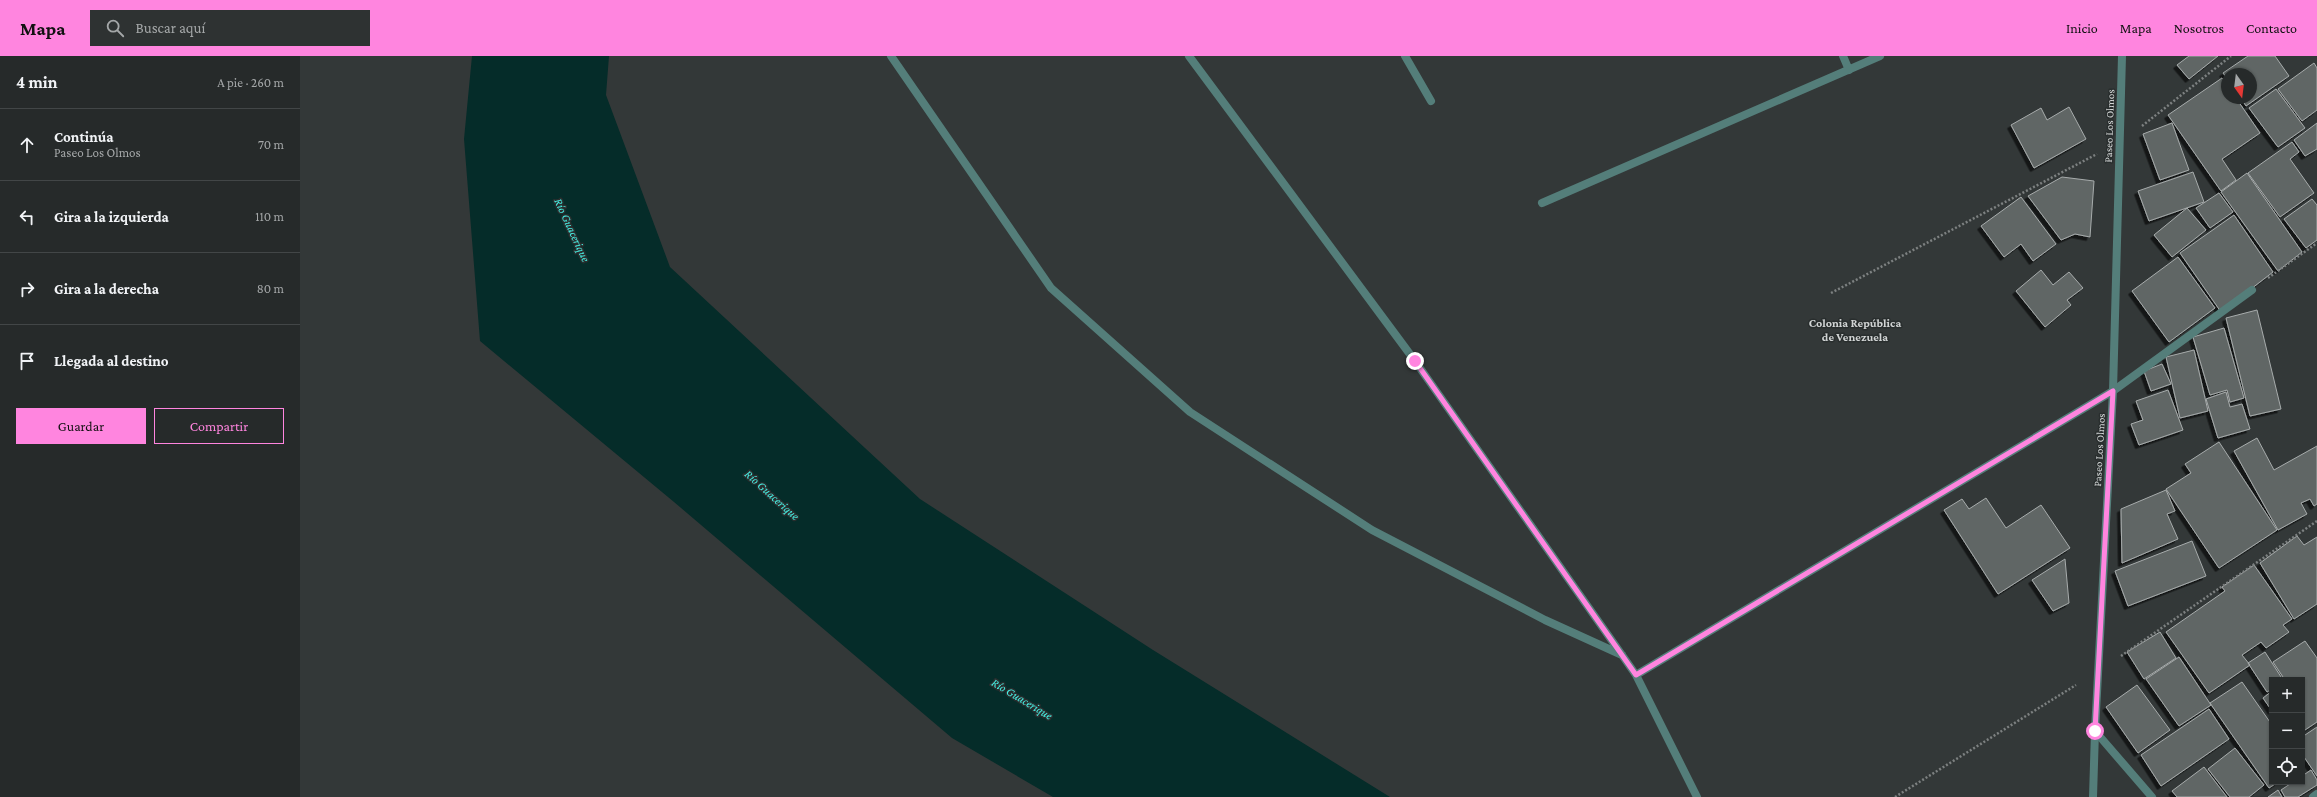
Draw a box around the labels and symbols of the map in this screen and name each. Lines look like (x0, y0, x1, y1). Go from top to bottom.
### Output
north arrow (2221, 68, 2257, 104)
street label: Paseo Los Olmos (2102, 89, 2116, 163)
water label: Río Guacerique (551, 196, 593, 264)
district label: Colonia República de Venezuela (1809, 316, 1901, 344)
route end (1406, 352, 1424, 370)
street label: Paseo Los Olmos (2091, 413, 2107, 487)
water label: Río Guacerique (742, 467, 802, 523)
water label: Río Guacerique (989, 675, 1055, 723)
route start (2086, 722, 2104, 740)

